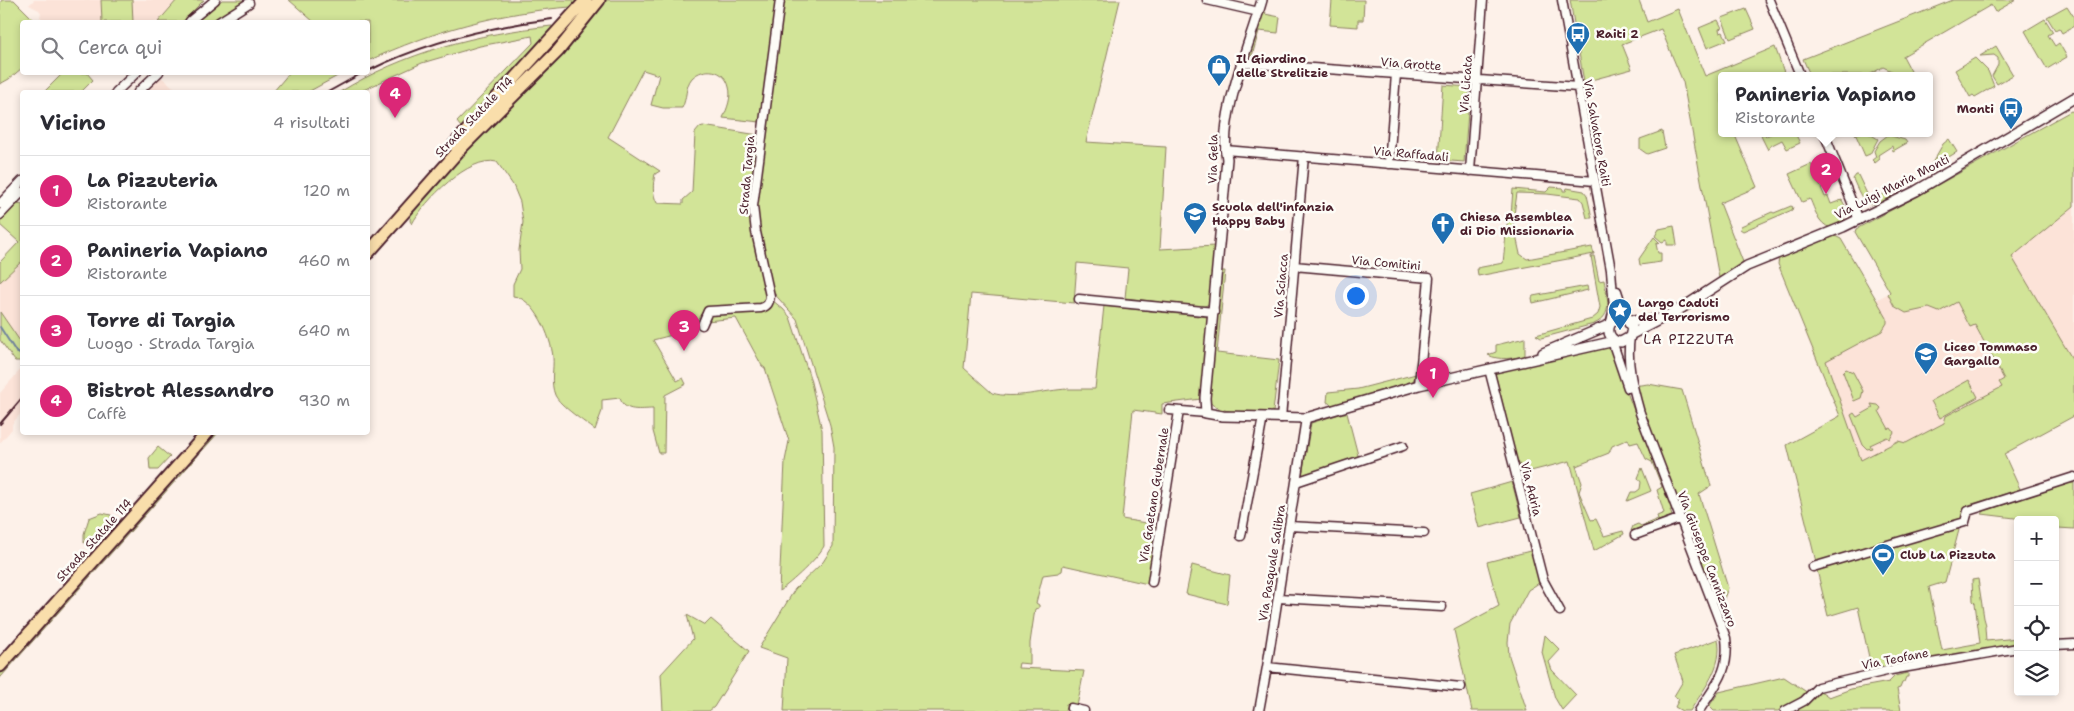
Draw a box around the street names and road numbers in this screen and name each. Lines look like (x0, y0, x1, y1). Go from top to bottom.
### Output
street label: Via Grotte (1380, 54, 1442, 74)
street label: Via Licata (1456, 54, 1476, 113)
street label: Strada Statale 114 (431, 73, 517, 161)
street label: Via Salvatore Raiti (1580, 78, 1614, 188)
street label: Strada Targia (736, 134, 758, 215)
street label: Via Gela (1205, 134, 1221, 184)
street label: Via Raffadali (1372, 143, 1450, 165)
street label: Via Luigi Maria Monti (1832, 151, 1952, 223)
street label: Via Comitini (1351, 252, 1421, 274)
street label: Via Sciacca (1270, 253, 1292, 319)
street label: Via Gaetano Gubernale (1135, 426, 1173, 564)
street label: Via Adria (1517, 460, 1546, 518)
street label: Via Giuseppe Cannizzaro (1674, 489, 1740, 629)
street label: Strada Statale 114 (53, 495, 135, 585)
street label: Via Pasquale Salibra (1255, 503, 1289, 623)
street label: Via Teofane (1860, 645, 1930, 673)

